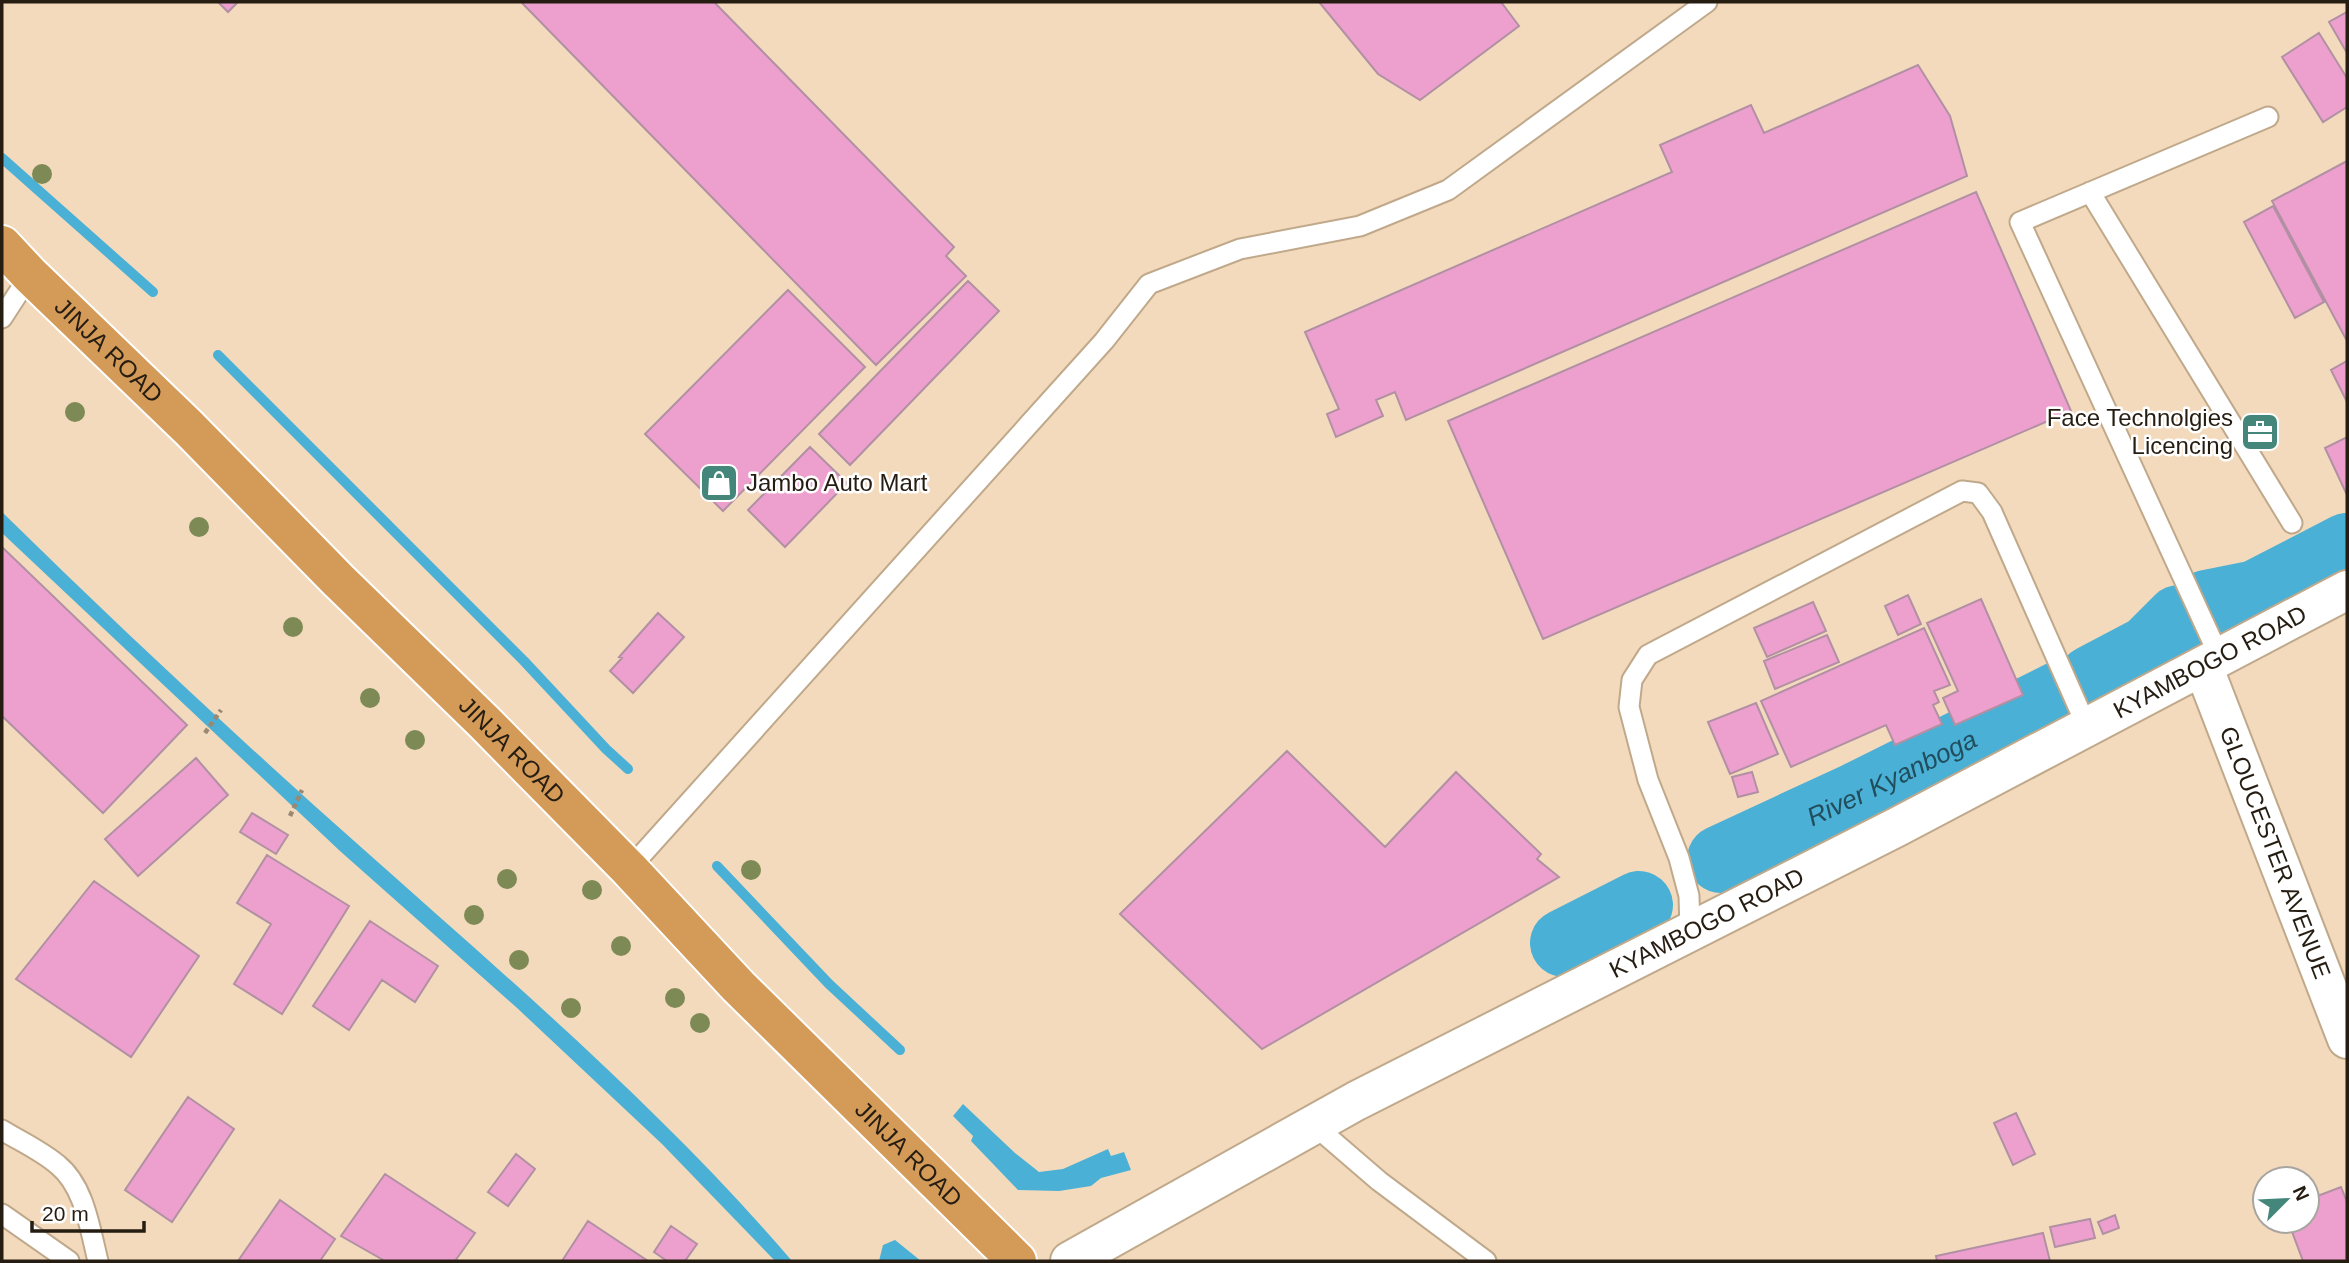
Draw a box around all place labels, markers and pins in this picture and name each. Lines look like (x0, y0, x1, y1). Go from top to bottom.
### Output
place label: Face Technolgies Licencing (2047, 404, 2233, 459)
office icon: Face Technolgies Licencing (2239, 411, 2281, 453)
shop icon: Jambo Auto Mart (698, 462, 740, 504)
place label: Jambo Auto Mart (746, 469, 928, 496)

